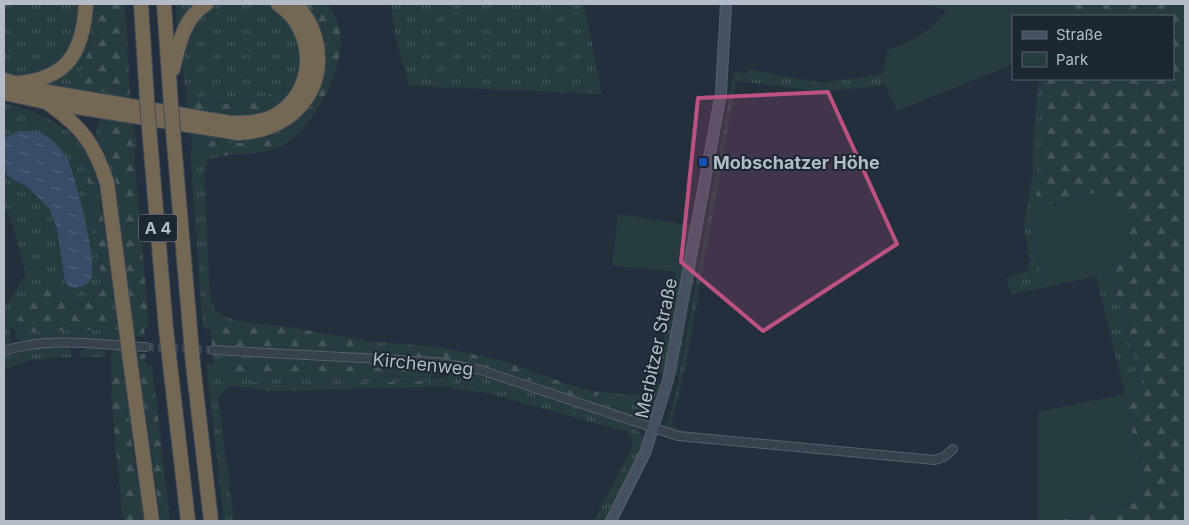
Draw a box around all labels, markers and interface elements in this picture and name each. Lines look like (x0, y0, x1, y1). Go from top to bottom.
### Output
legend (1012, 15, 1174, 80)
text: Straße (1056, 25, 1103, 44)
text: Park (1056, 50, 1089, 69)
place label: Mobschatzer Höhe (713, 152, 880, 173)
marker: Mobschatzer Höhe (697, 156, 709, 168)
road number: A 4 (139, 214, 177, 242)
street label: Merbitzer Straße (631, 276, 681, 420)
street label: Kirchenweg (372, 348, 474, 380)

